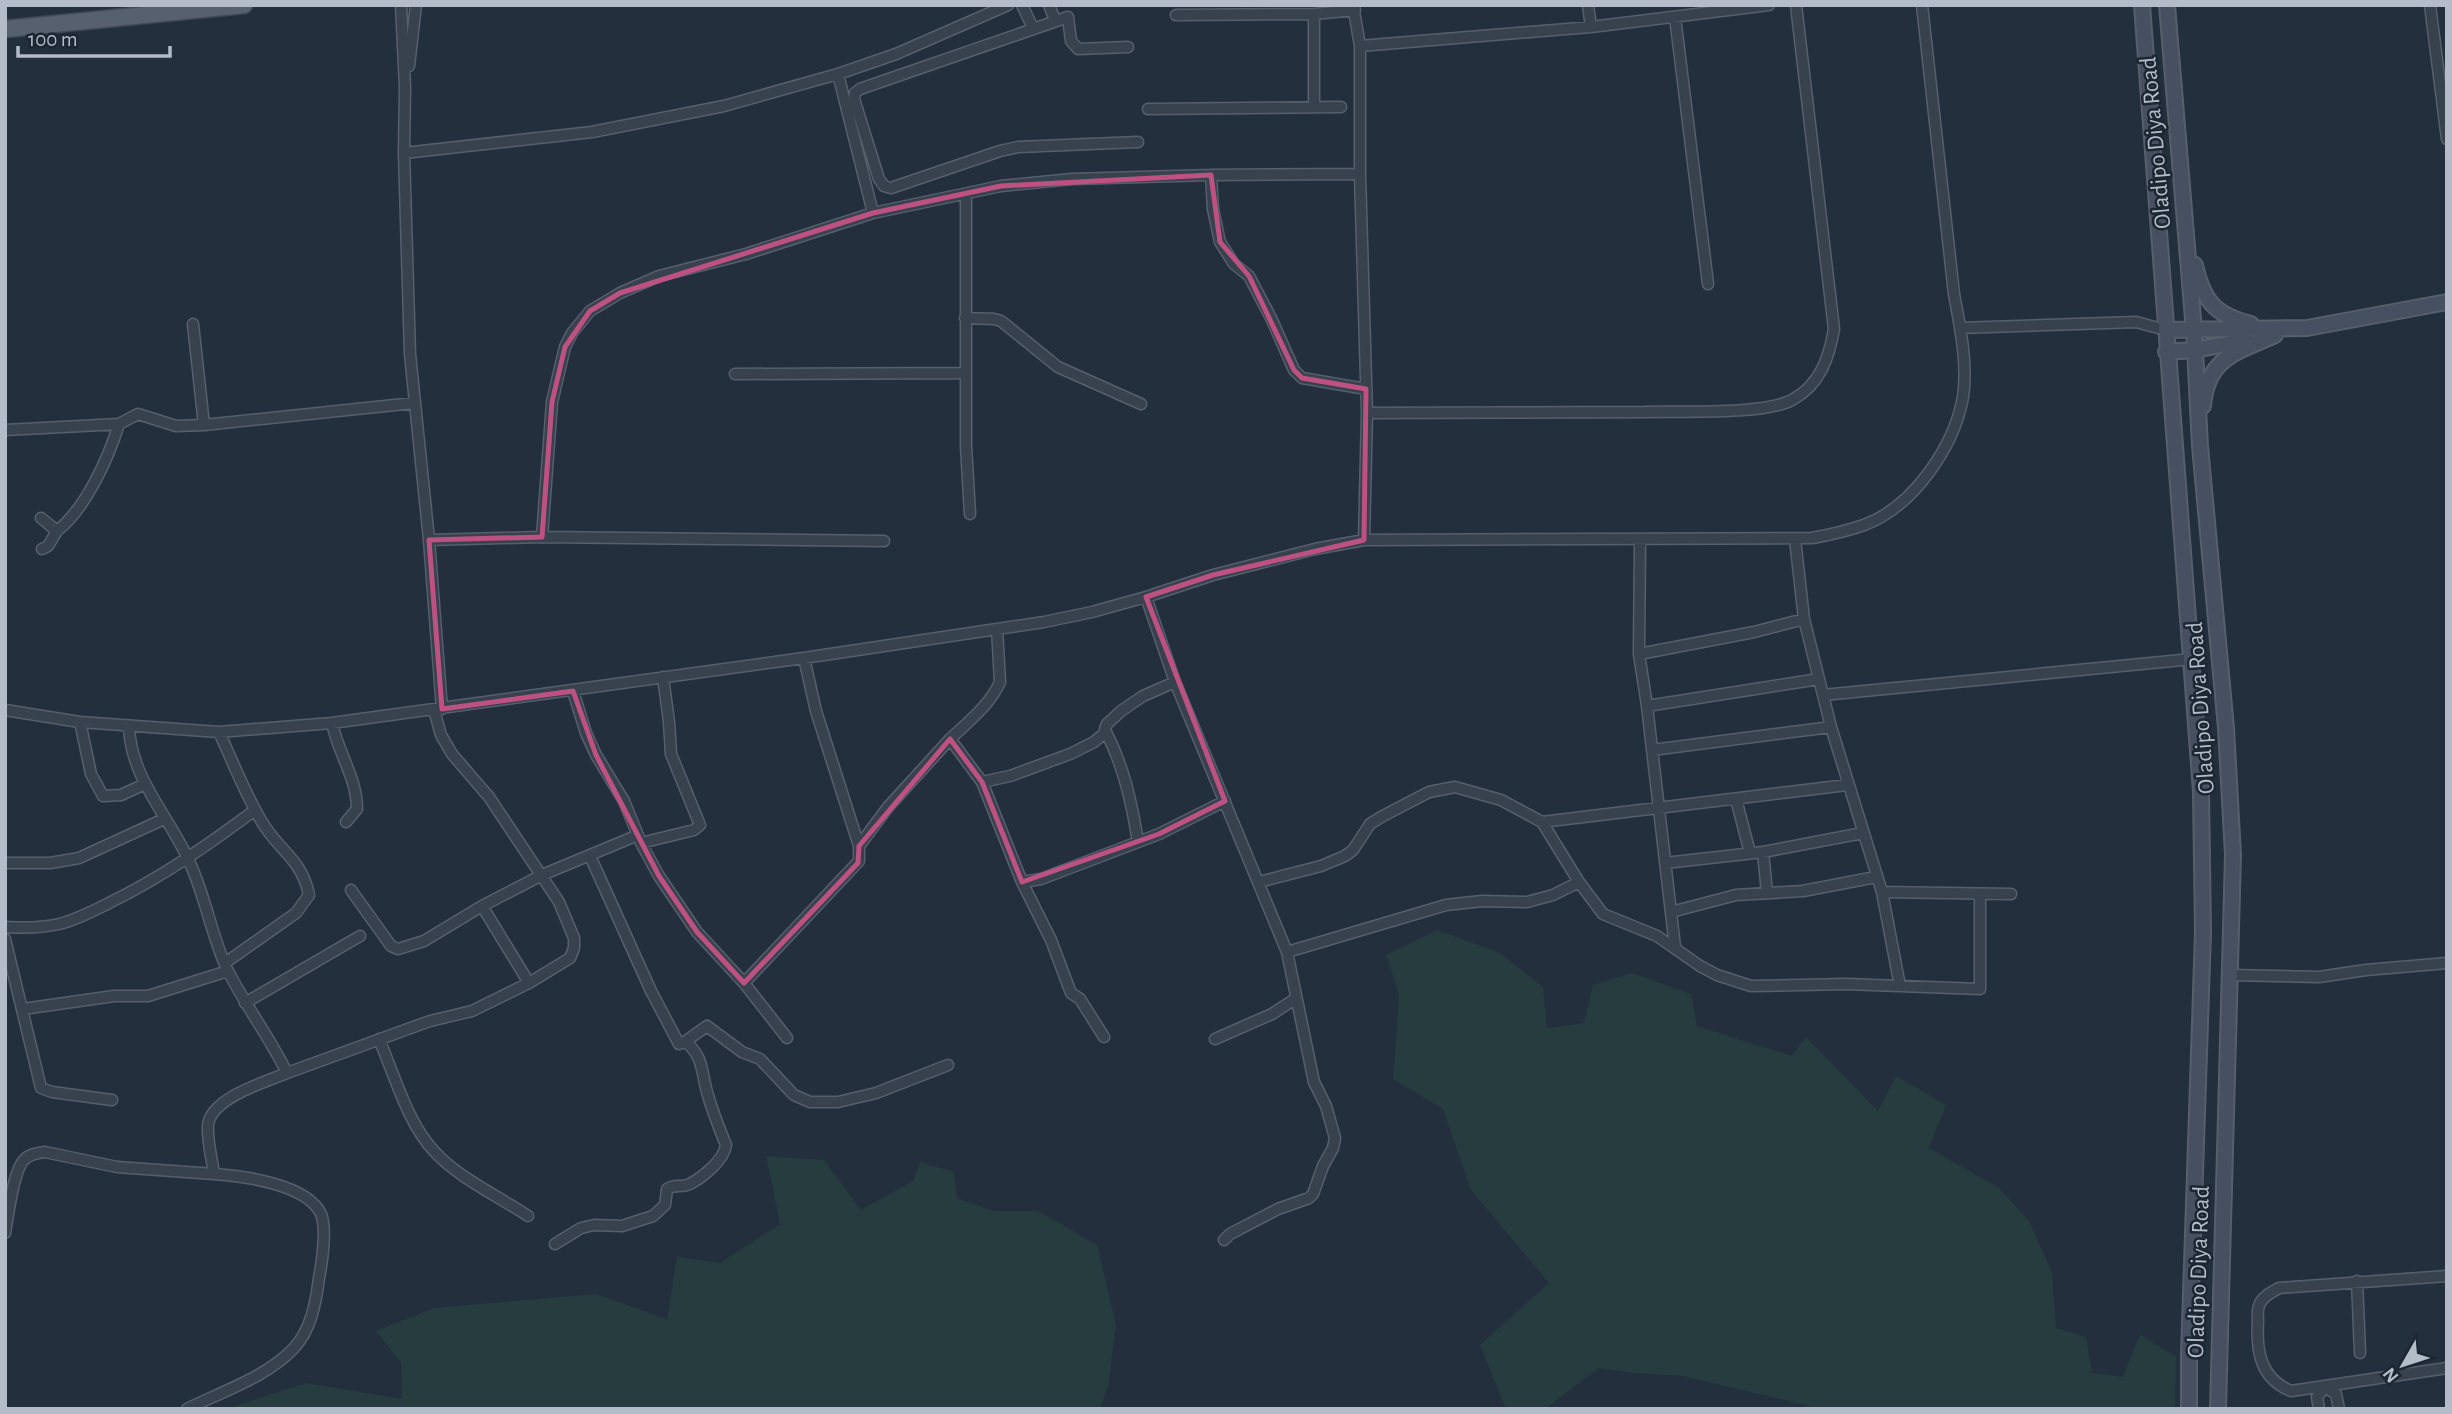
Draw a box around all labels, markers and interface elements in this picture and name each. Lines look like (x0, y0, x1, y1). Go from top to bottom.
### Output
scale bar (18, 14, 170, 58)
text: 100 m (28, 29, 78, 50)
street label: Oladipo Diya Road (2137, 56, 2175, 230)
street label: Oladipo Diya Road (2183, 621, 2219, 795)
street label: Oladipo Diya Road (2184, 1185, 2214, 1359)
north arrow (2368, 1330, 2438, 1400)
text: N (2379, 1364, 2402, 1386)

